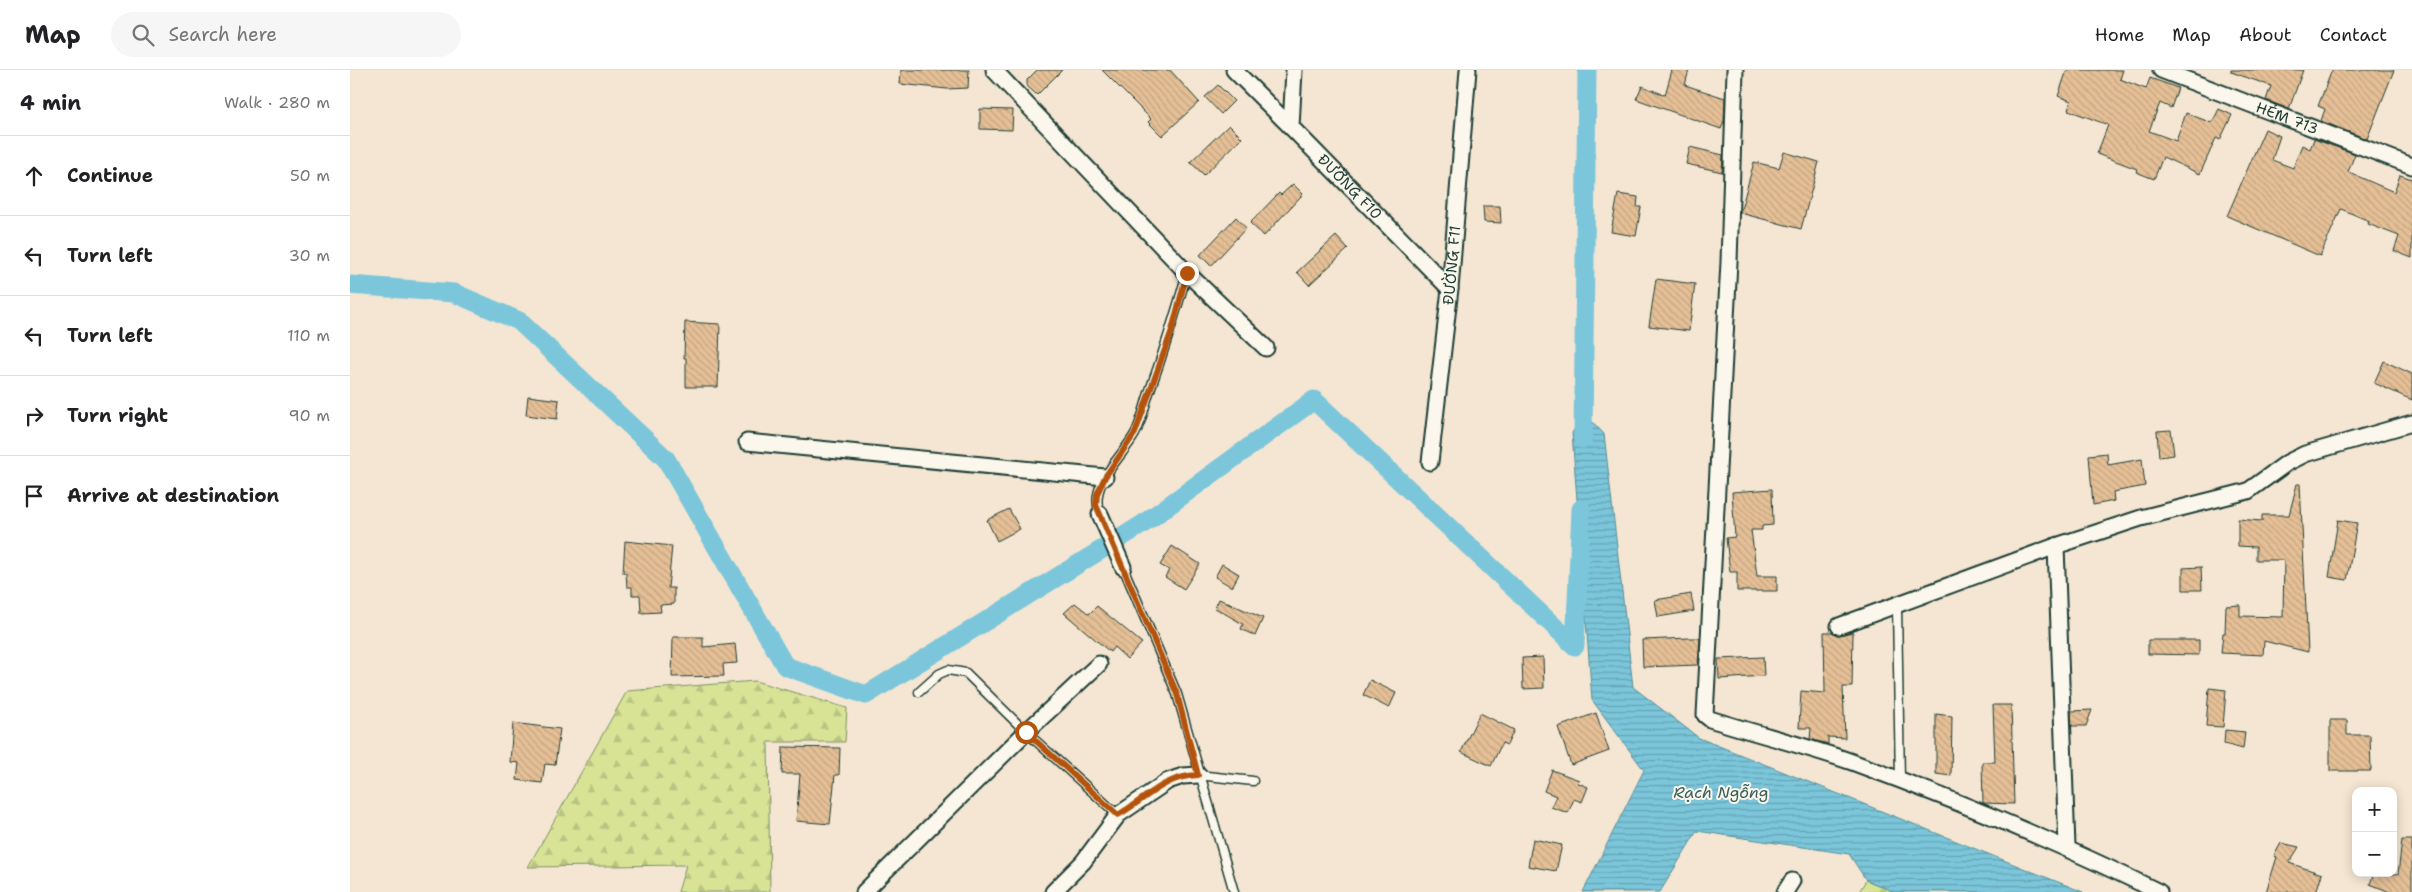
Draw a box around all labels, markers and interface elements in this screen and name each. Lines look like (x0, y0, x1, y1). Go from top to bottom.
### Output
search box (111, 12, 461, 57)
text: Map (25, 19, 81, 51)
icon: search (129, 21, 157, 49)
text: Search here (169, 22, 277, 47)
text: Home (2095, 23, 2144, 47)
text: Map (2172, 23, 2211, 47)
text: About (2239, 23, 2292, 47)
text: Contact (2320, 23, 2387, 47)
text: 4 min (20, 89, 81, 117)
text: Walk · 280 m (224, 92, 330, 113)
street label: HẺM 713 (2253, 97, 2321, 139)
street label: ĐƯỜNG F10 (1313, 150, 1386, 224)
icon: ahead (20, 162, 48, 190)
text: Continue (67, 163, 153, 188)
text: 50 m (290, 165, 330, 186)
street label: ĐƯỜNG F11 (1438, 225, 1465, 306)
icon: left (20, 242, 48, 270)
text: Turn left (67, 243, 153, 268)
text: 30 m (289, 245, 330, 266)
route end (1176, 262, 1199, 285)
icon: left (20, 322, 48, 350)
text: Turn left (67, 323, 153, 348)
text: 110 m (287, 325, 330, 346)
icon: right (20, 402, 48, 430)
text: Turn right (67, 403, 168, 428)
text: 90 m (289, 405, 330, 426)
icon: arrive (20, 482, 48, 510)
text: Arrive at destination (67, 483, 279, 508)
route start (1015, 721, 1038, 744)
water label: Rạch Ngỗng (1673, 782, 1769, 803)
map controls (2352, 787, 2397, 877)
button: + (2352, 787, 2397, 832)
button: − (2352, 832, 2397, 877)

